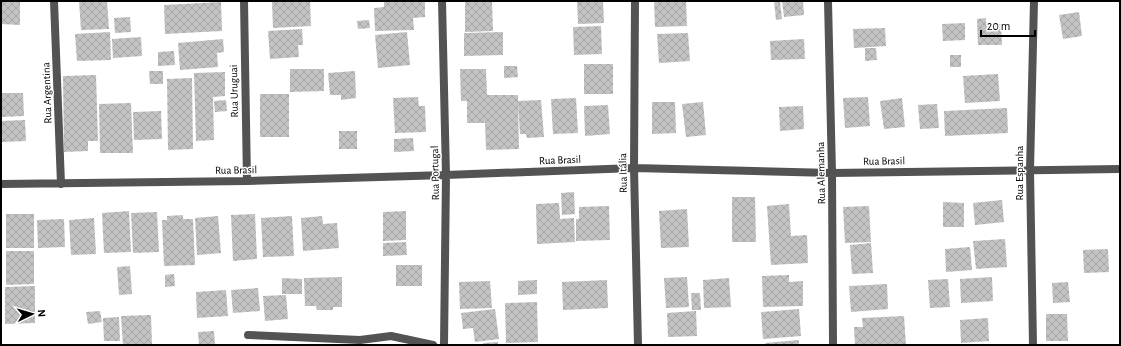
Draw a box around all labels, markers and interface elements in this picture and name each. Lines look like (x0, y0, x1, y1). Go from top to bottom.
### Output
scale bar (981, 12, 1035, 38)
text: 20 m (987, 20, 1010, 32)
street label: Rua Argentina (40, 62, 54, 124)
street label: Rua Uruguai (228, 64, 240, 118)
street label: Rua Alemanha (815, 142, 827, 204)
street label: Rua Portugal (429, 146, 441, 200)
street label: Rua Espanha (1014, 146, 1025, 200)
street label: Rua Itália (617, 153, 629, 193)
street label: Rua Brasil (539, 154, 581, 166)
street label: Rua Brasil (863, 155, 905, 167)
street label: Rua Brasil (215, 164, 257, 176)
north arrow (12, 294, 52, 334)
text: N (36, 309, 47, 317)

